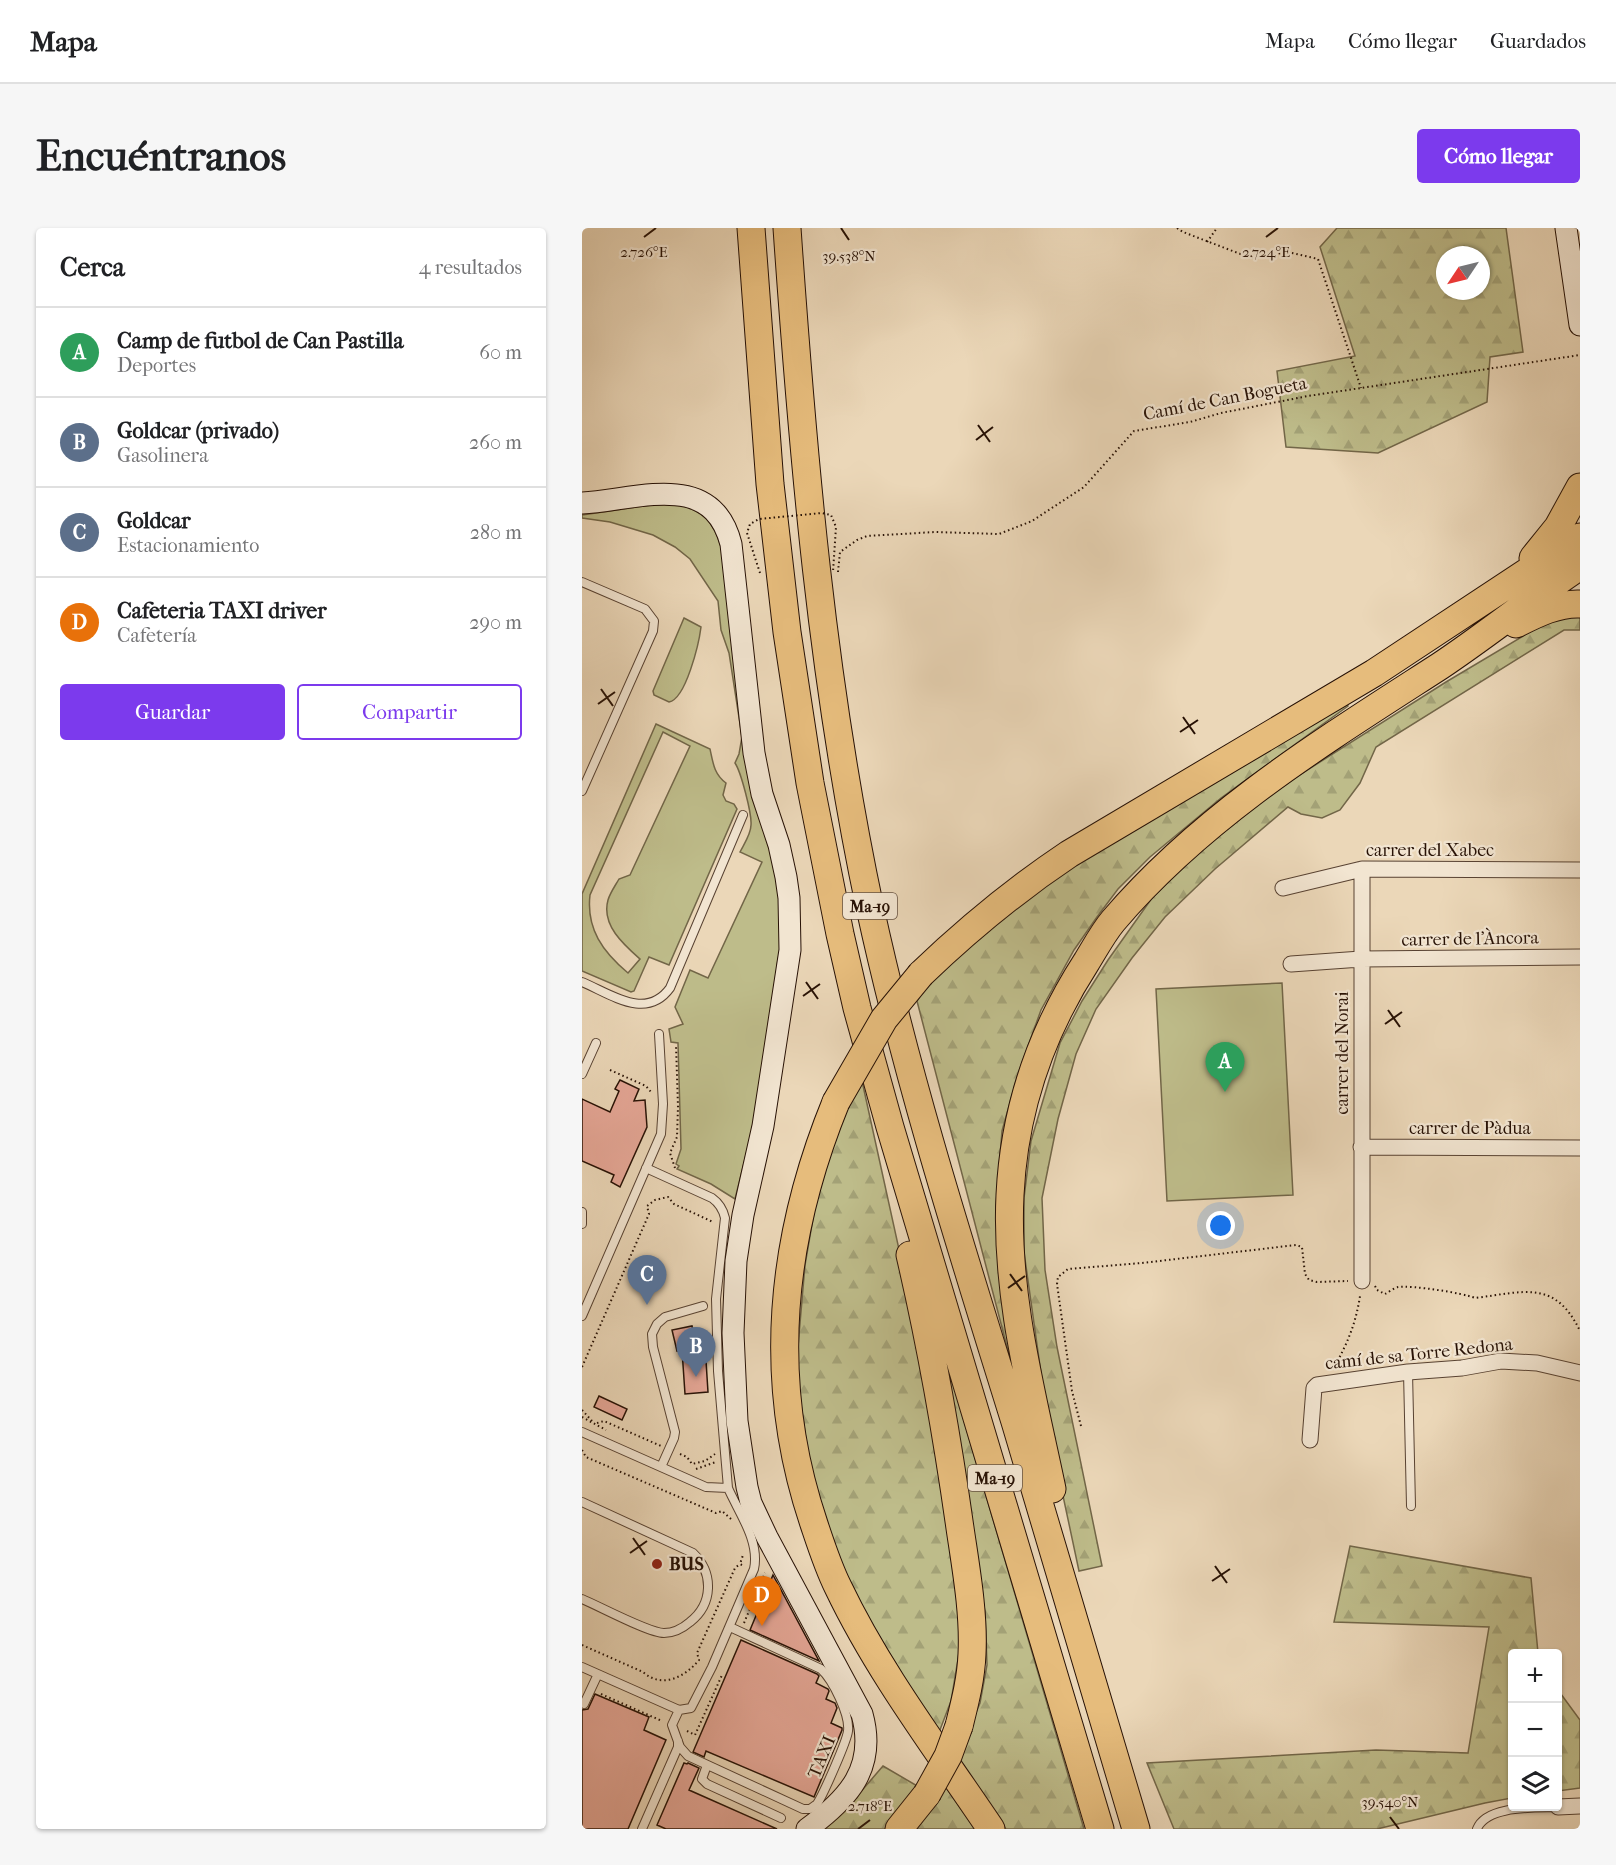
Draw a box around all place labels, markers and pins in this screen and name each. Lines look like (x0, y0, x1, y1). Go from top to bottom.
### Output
pin: A (1206, 1042, 1244, 1092)
pin: C (628, 1256, 666, 1305)
pin: B (676, 1328, 716, 1377)
place label: BUS (669, 1554, 704, 1575)
marker: BUS (650, 1557, 664, 1571)
pin: D (742, 1576, 782, 1626)

